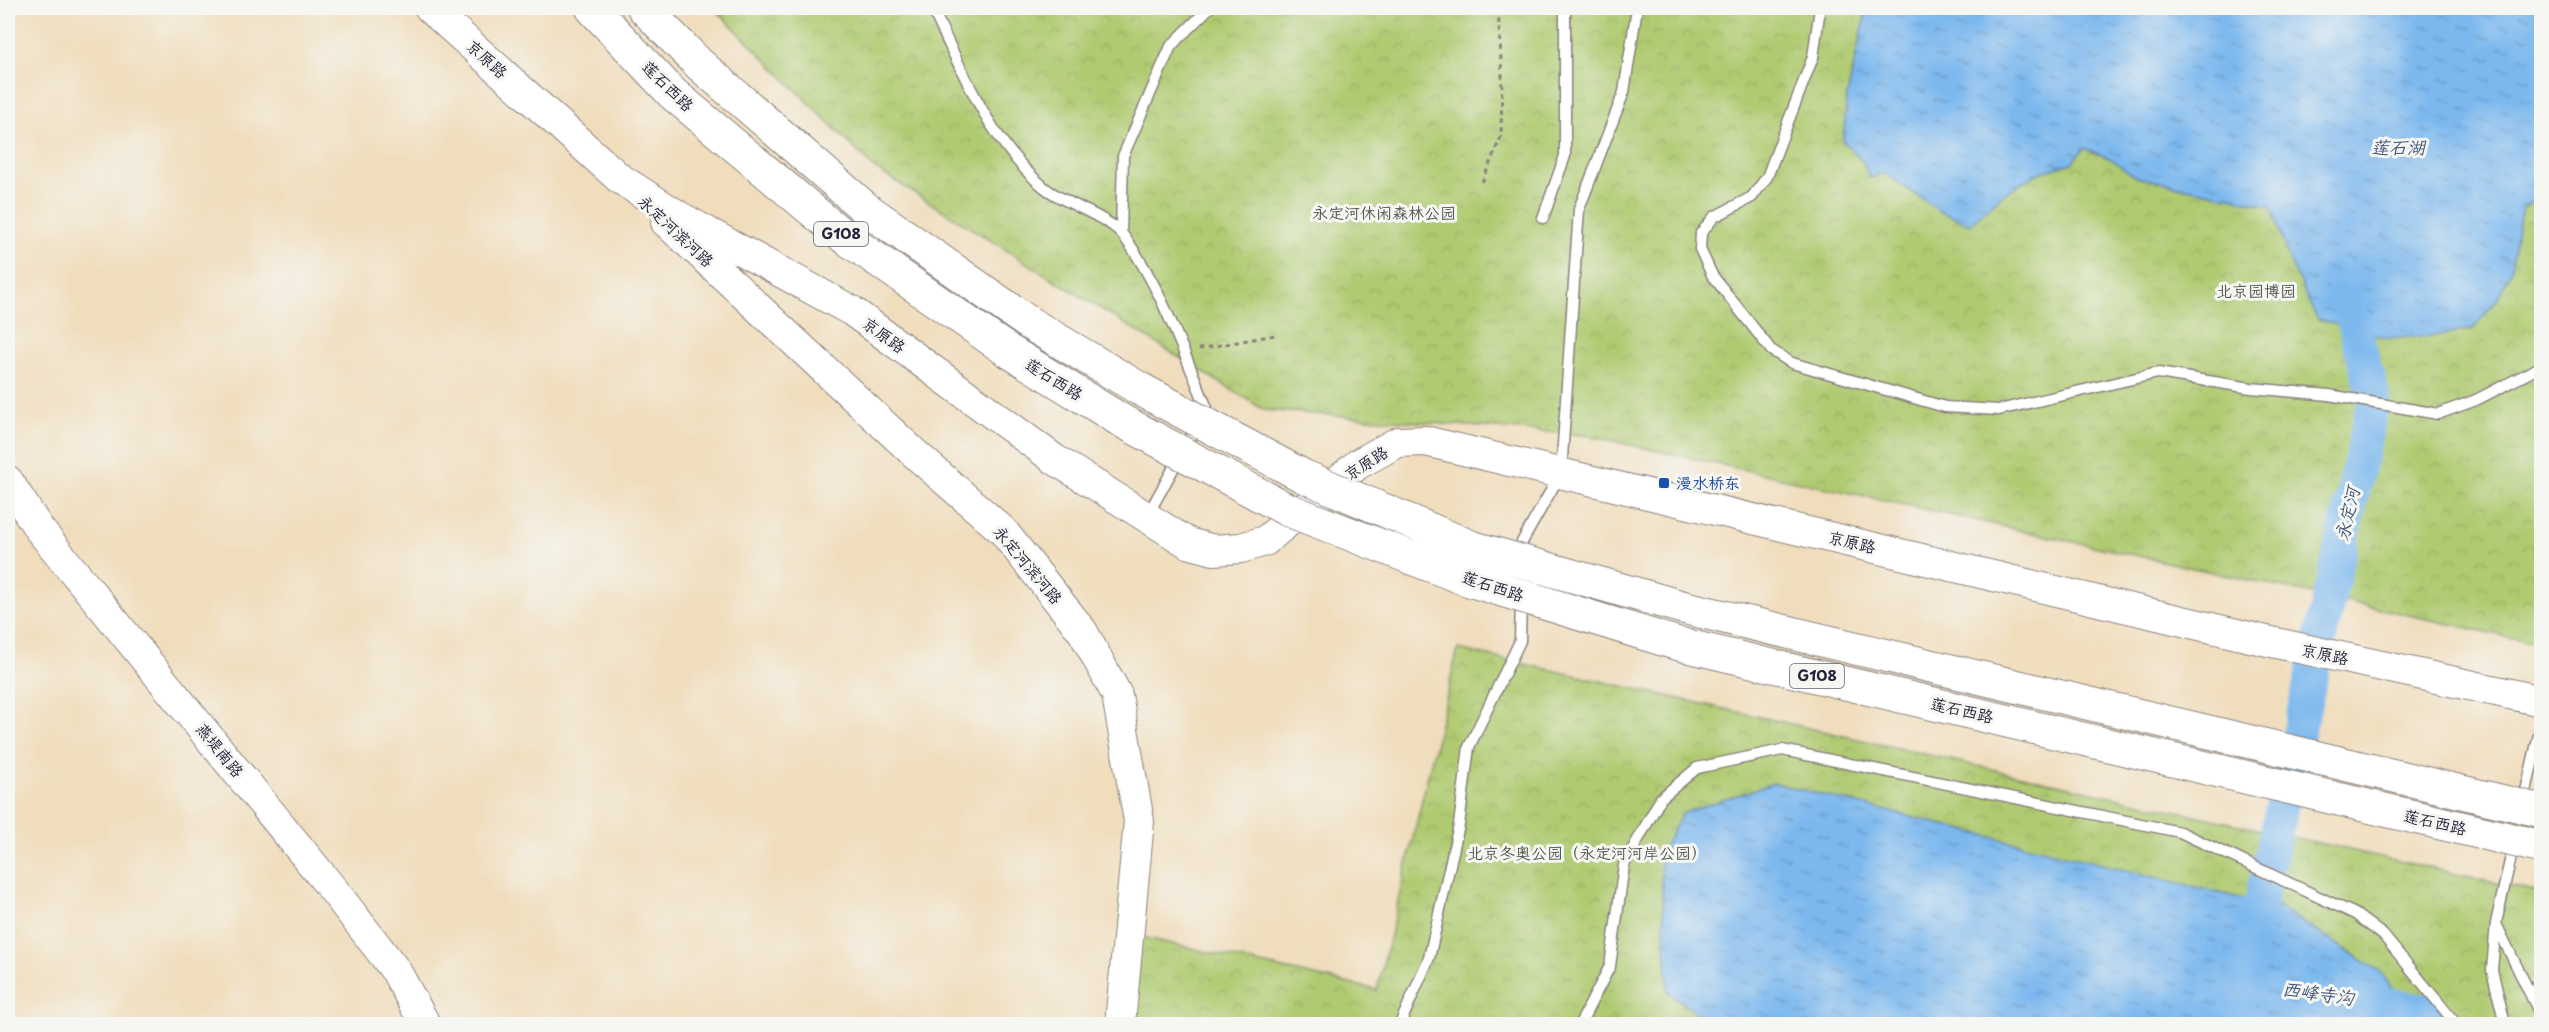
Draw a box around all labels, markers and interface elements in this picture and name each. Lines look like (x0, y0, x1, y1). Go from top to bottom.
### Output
street label: 京原路 (462, 33, 514, 83)
street label: 莲石西路 (637, 54, 700, 116)
water label: 莲石湖 (2371, 133, 2427, 160)
street label: 永定河滨河路 (633, 189, 720, 272)
park label: 永定河休闲森林公园 (1312, 200, 1456, 224)
road number: G108 (814, 222, 868, 246)
park label: 北京园博园 (2216, 278, 2296, 302)
street label: 京原路 (858, 310, 911, 358)
street label: 莲石西路 (1021, 351, 1088, 405)
street label: 京原路 (1339, 439, 1392, 485)
place label: 漫水桥东 (1676, 470, 1740, 494)
marker: 漫水桥东 (1657, 476, 1671, 490)
water label: 永定河 (2327, 481, 2366, 543)
street label: 永定河滨河路 (989, 520, 1069, 609)
street label: 京原路 (1826, 524, 1878, 558)
street label: 莲石西路 (1459, 564, 1527, 606)
street label: 京原路 (2299, 636, 2351, 670)
road number: G108 (1790, 664, 1844, 688)
street label: 莲石西路 (1928, 690, 1996, 728)
street label: 燕堤南路 (191, 717, 250, 782)
street label: 莲石西路 (2401, 802, 2469, 840)
park label: 北京冬奥公园（永定河河岸公园） (1467, 840, 1707, 864)
water label: 西峰寺沟 (2281, 974, 2358, 1011)

